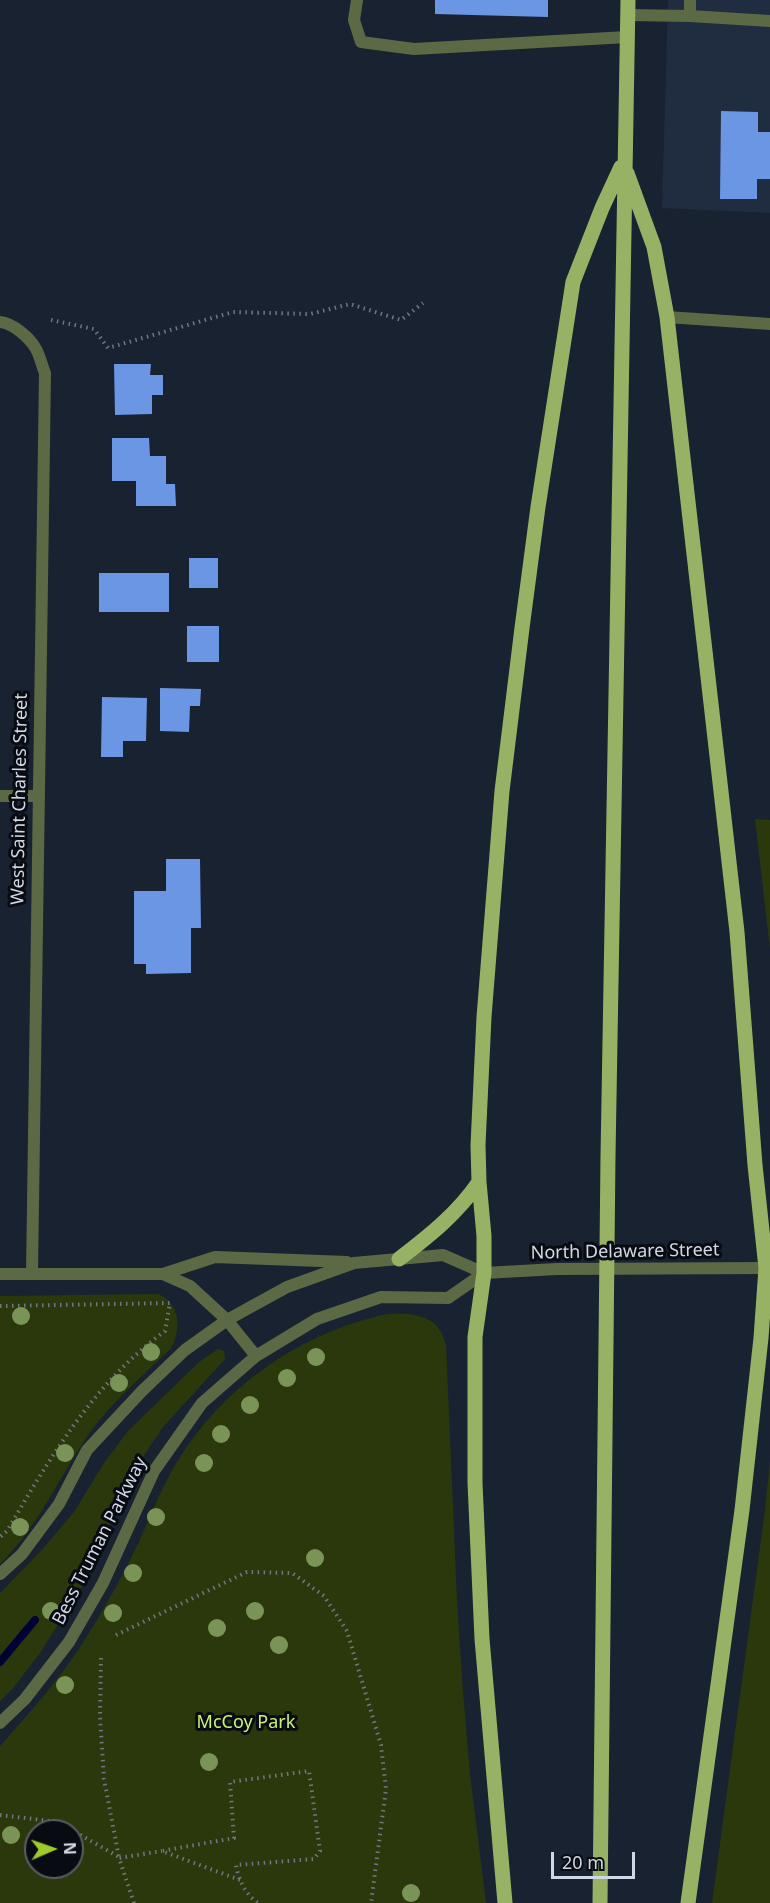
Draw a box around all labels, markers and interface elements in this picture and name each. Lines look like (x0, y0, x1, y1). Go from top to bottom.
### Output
street label: West Saint Charles Street (7, 693, 33, 905)
street label: North Delaware Street (530, 1240, 720, 1264)
street label: Bess Truman Parkway (48, 1453, 152, 1629)
park label: McCoy Park (197, 1712, 295, 1734)
north arrow (24, 1819, 84, 1879)
scale bar (554, 1840, 638, 1878)
text: N (59, 1842, 81, 1855)
text: 20 m (562, 1850, 604, 1874)

